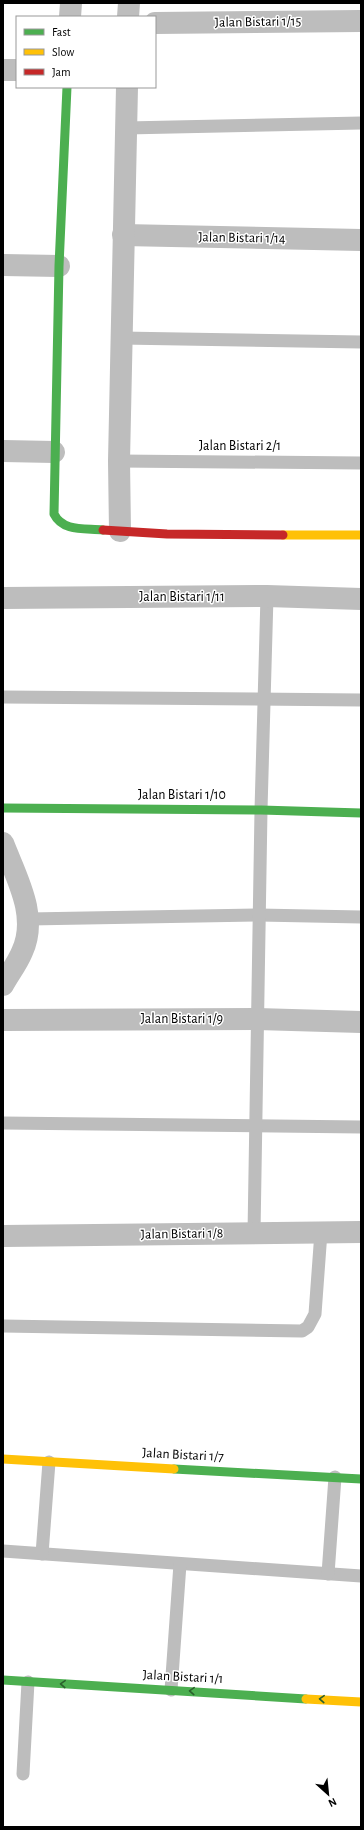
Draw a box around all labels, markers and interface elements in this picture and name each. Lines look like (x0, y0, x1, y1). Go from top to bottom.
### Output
street label: Jalan Bistari 1/15 (215, 14, 301, 30)
legend (16, 16, 156, 88)
text: Fast (52, 26, 71, 38)
text: Slow (52, 46, 74, 58)
text: Jam (52, 66, 71, 78)
street label: Jalan Bistari 1/14 (198, 230, 286, 246)
street label: Jalan Bistari 2/1 (199, 439, 281, 453)
street label: Jalan Bistari 1/11 (139, 590, 225, 604)
street label: Jalan Bistari 1/10 (138, 788, 226, 802)
street label: Jalan Bistari 1/9 (141, 1012, 223, 1026)
street label: Jalan Bistari 1/8 (141, 1226, 223, 1242)
street label: Jalan Bistari 1/7 (142, 1446, 224, 1464)
street label: Jalan Bistari 1/1 (142, 1668, 224, 1686)
one-way arrow (60, 1679, 66, 1688)
one-way arrow (189, 1687, 195, 1696)
one-way arrow (319, 1695, 325, 1704)
north arrow (308, 1774, 348, 1814)
text: N (326, 1796, 338, 1809)

